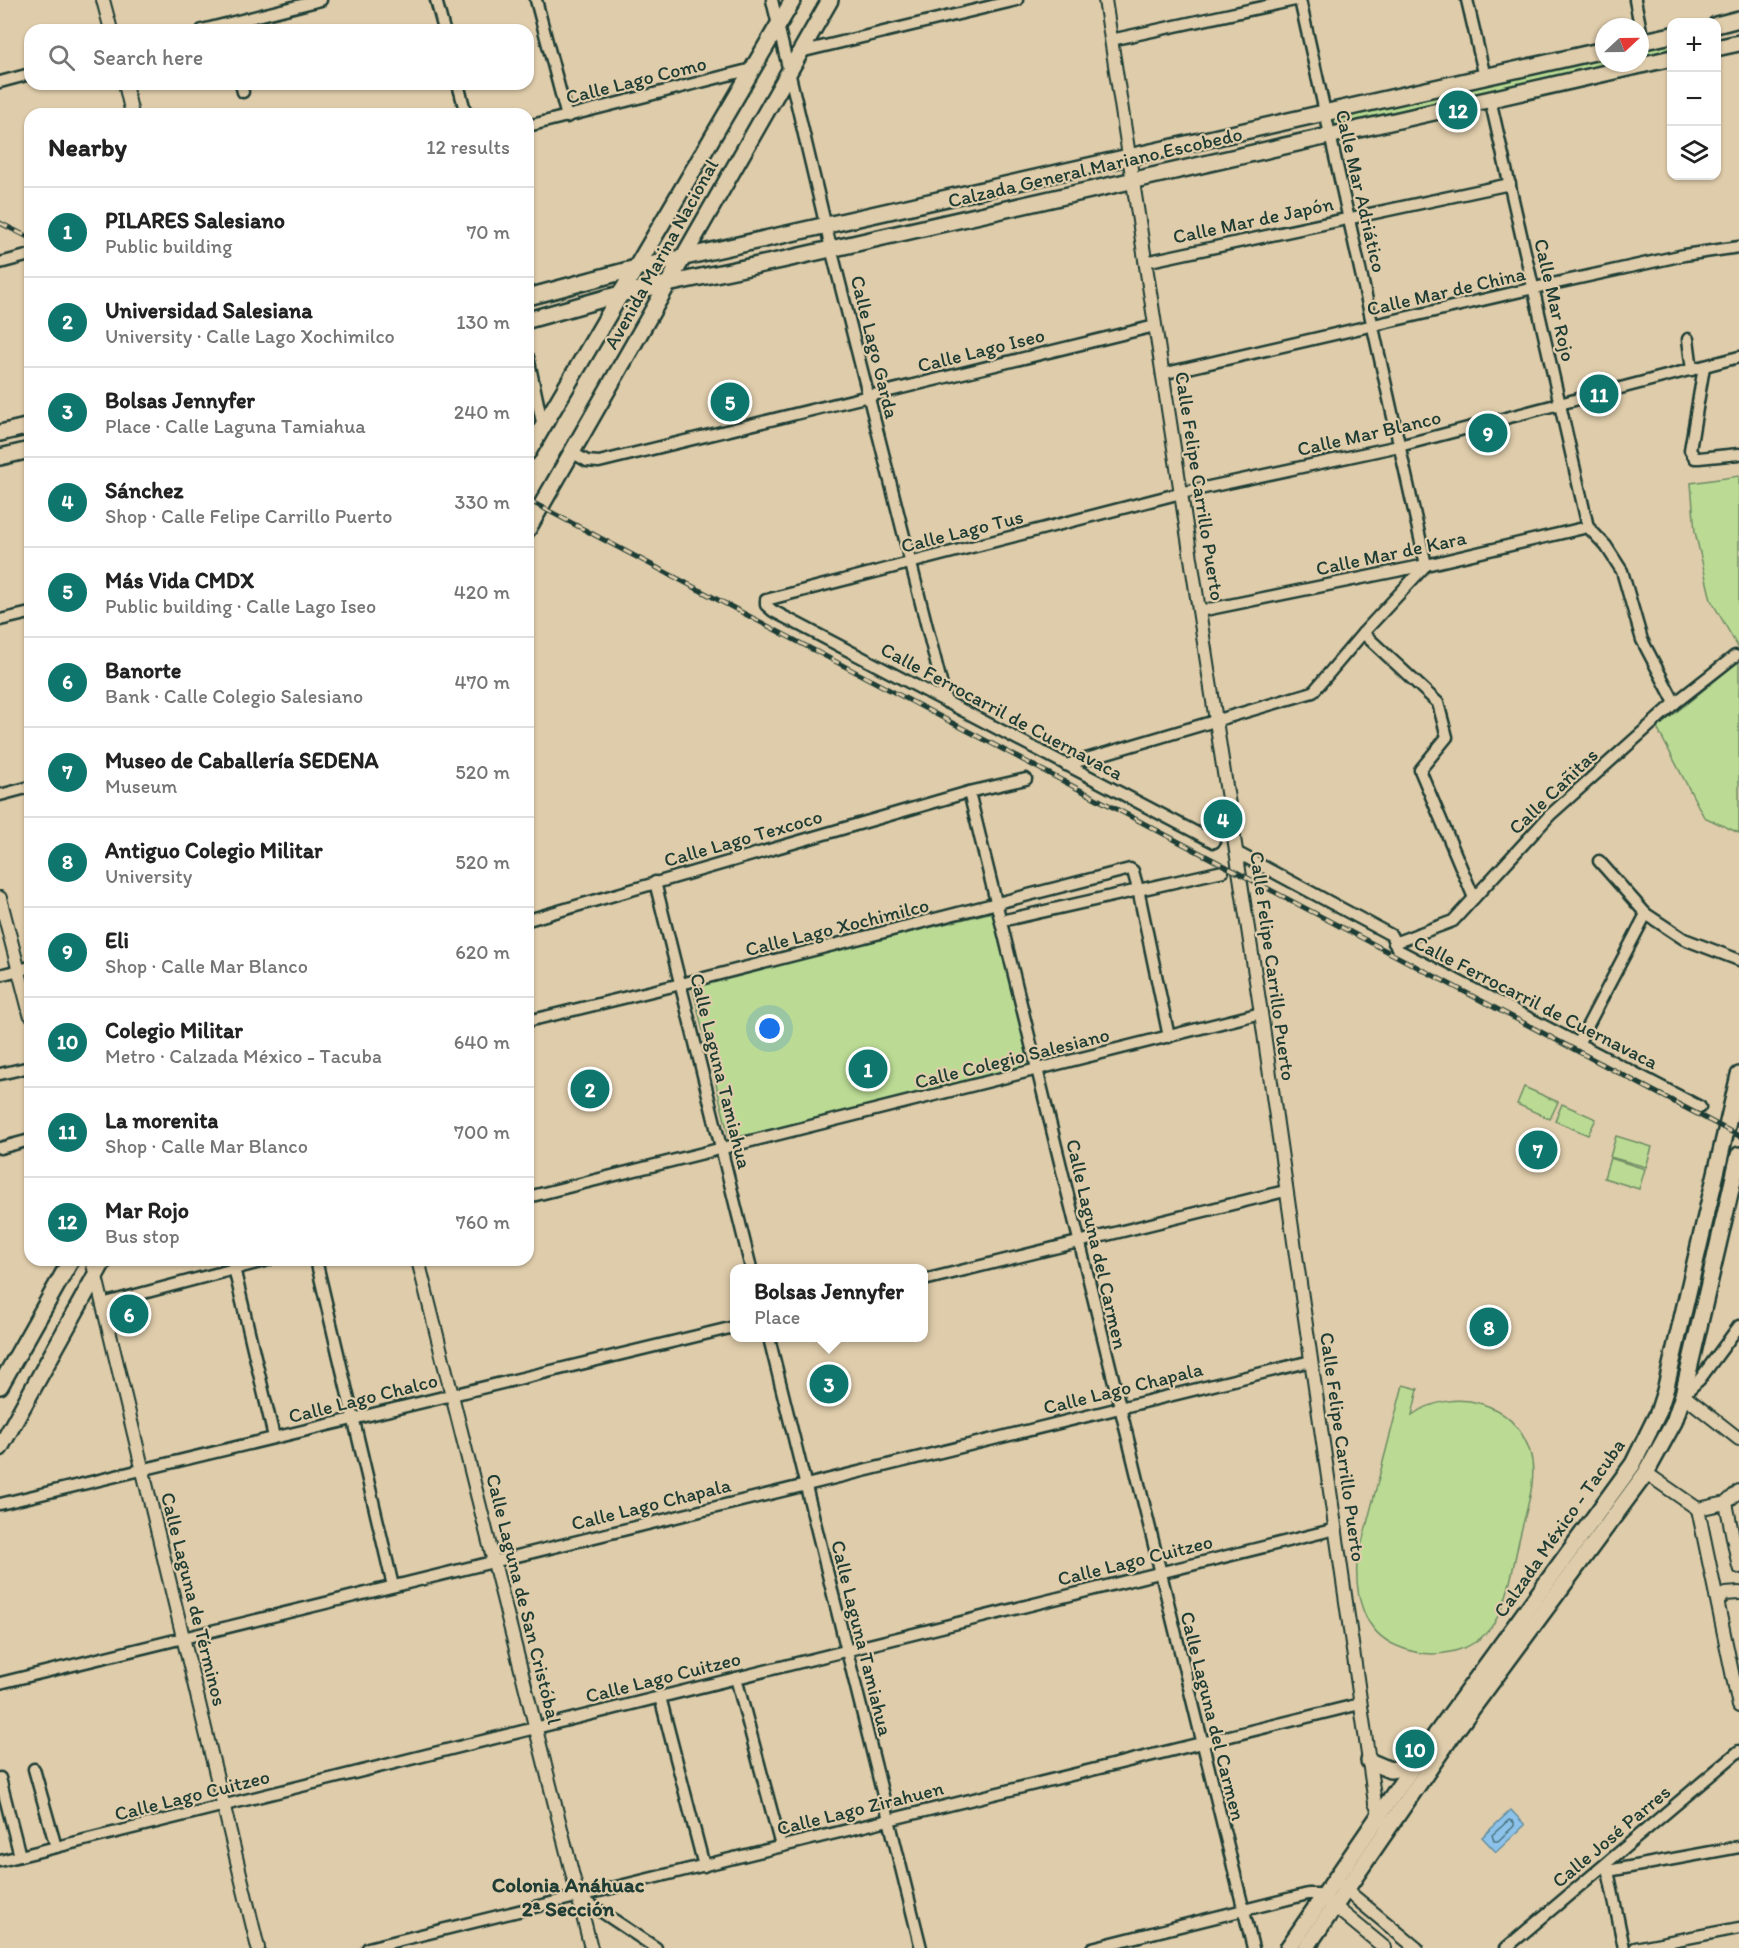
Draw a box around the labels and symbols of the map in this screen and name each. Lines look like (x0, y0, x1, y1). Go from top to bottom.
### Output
north arrow (1595, 18, 1649, 72)
street label: Calle Lago Como (563, 51, 709, 109)
pin: 12 (1438, 88, 1478, 132)
street label: Calle Mar Adriático (1331, 107, 1391, 275)
street label: Calzada General Mariano Escobedo (945, 121, 1245, 213)
street label: Avenida Marina Nacional (599, 154, 723, 353)
street label: Calle Mar de Japón (1170, 191, 1336, 249)
street label: Calle Mar Rojo (1529, 236, 1581, 364)
street label: Calle Mar de China (1364, 261, 1528, 321)
street label: Calle Lago Garda (846, 273, 905, 422)
street label: Calle Lago Iseo (915, 323, 1047, 377)
street label: Calle Felipe Carrillo Puerto (1170, 370, 1230, 602)
pin: 11 (1580, 372, 1618, 416)
pin: 5 (710, 380, 750, 424)
street label: Calle Mar Blanco (1295, 405, 1443, 461)
pin: 9 (1468, 410, 1508, 456)
street label: Calle Lago Tus (898, 504, 1026, 558)
street label: Calle Mar de Kara (1314, 525, 1469, 581)
street label: Calle Ferrocarril de Cuernavaca (877, 637, 1128, 785)
street label: Calle Cañitas (1503, 743, 1603, 839)
pin: 4 (1204, 796, 1242, 842)
street label: Calle Lago Texcoco (661, 804, 825, 872)
street label: Calle Felipe Carrillo Puerto (1245, 850, 1301, 1082)
street label: Calle Lago Xochimilco (743, 893, 931, 961)
street label: Calle Ferrocarril de Cuernavaca (1410, 930, 1663, 1074)
street label: Calle Laguna Tamiahua (685, 971, 757, 1172)
your location (755, 1014, 784, 1043)
street label: Calle Colegio Salesiano (912, 1022, 1112, 1094)
pin: 1 (848, 1046, 888, 1092)
pin: 2 (570, 1066, 610, 1112)
pin: 7 (1518, 1128, 1558, 1172)
street label: Calle Laguna del Carmen (1061, 1137, 1133, 1351)
pin: 6 (110, 1292, 148, 1336)
pin: 8 (1470, 1304, 1508, 1350)
street label: Calle Felipe Carrillo Puerto (1315, 1331, 1371, 1563)
street label: Calle Lago Chapala (1041, 1356, 1206, 1419)
pin: 3 (810, 1362, 848, 1406)
street label: Calle Lago Chalco (286, 1368, 440, 1428)
street label: Calzada México - Tacuba (1488, 1434, 1630, 1622)
street label: Calle Laguna de San Cristóbal (481, 1471, 567, 1727)
street label: Calle Lago Chapala (569, 1472, 734, 1535)
street label: Calle Laguna de Términos (156, 1490, 232, 1708)
street label: Calle Lago Cuitzeo (1055, 1529, 1215, 1591)
street label: Calle Laguna Tamiahua (826, 1538, 898, 1739)
street label: Calle Laguna del Carmen (1175, 1609, 1251, 1823)
street label: Calle Lago Cuitzeo (583, 1646, 743, 1708)
pin: 10 (1396, 1726, 1434, 1772)
street label: Calle Lago Cuitzeo (112, 1764, 272, 1826)
street label: Calle Lago Zirahuen (774, 1776, 946, 1840)
street label: Calle José Parres (1547, 1780, 1675, 1892)
district label: Colonia Anáhuac 2ª Sección (492, 1872, 645, 1921)

